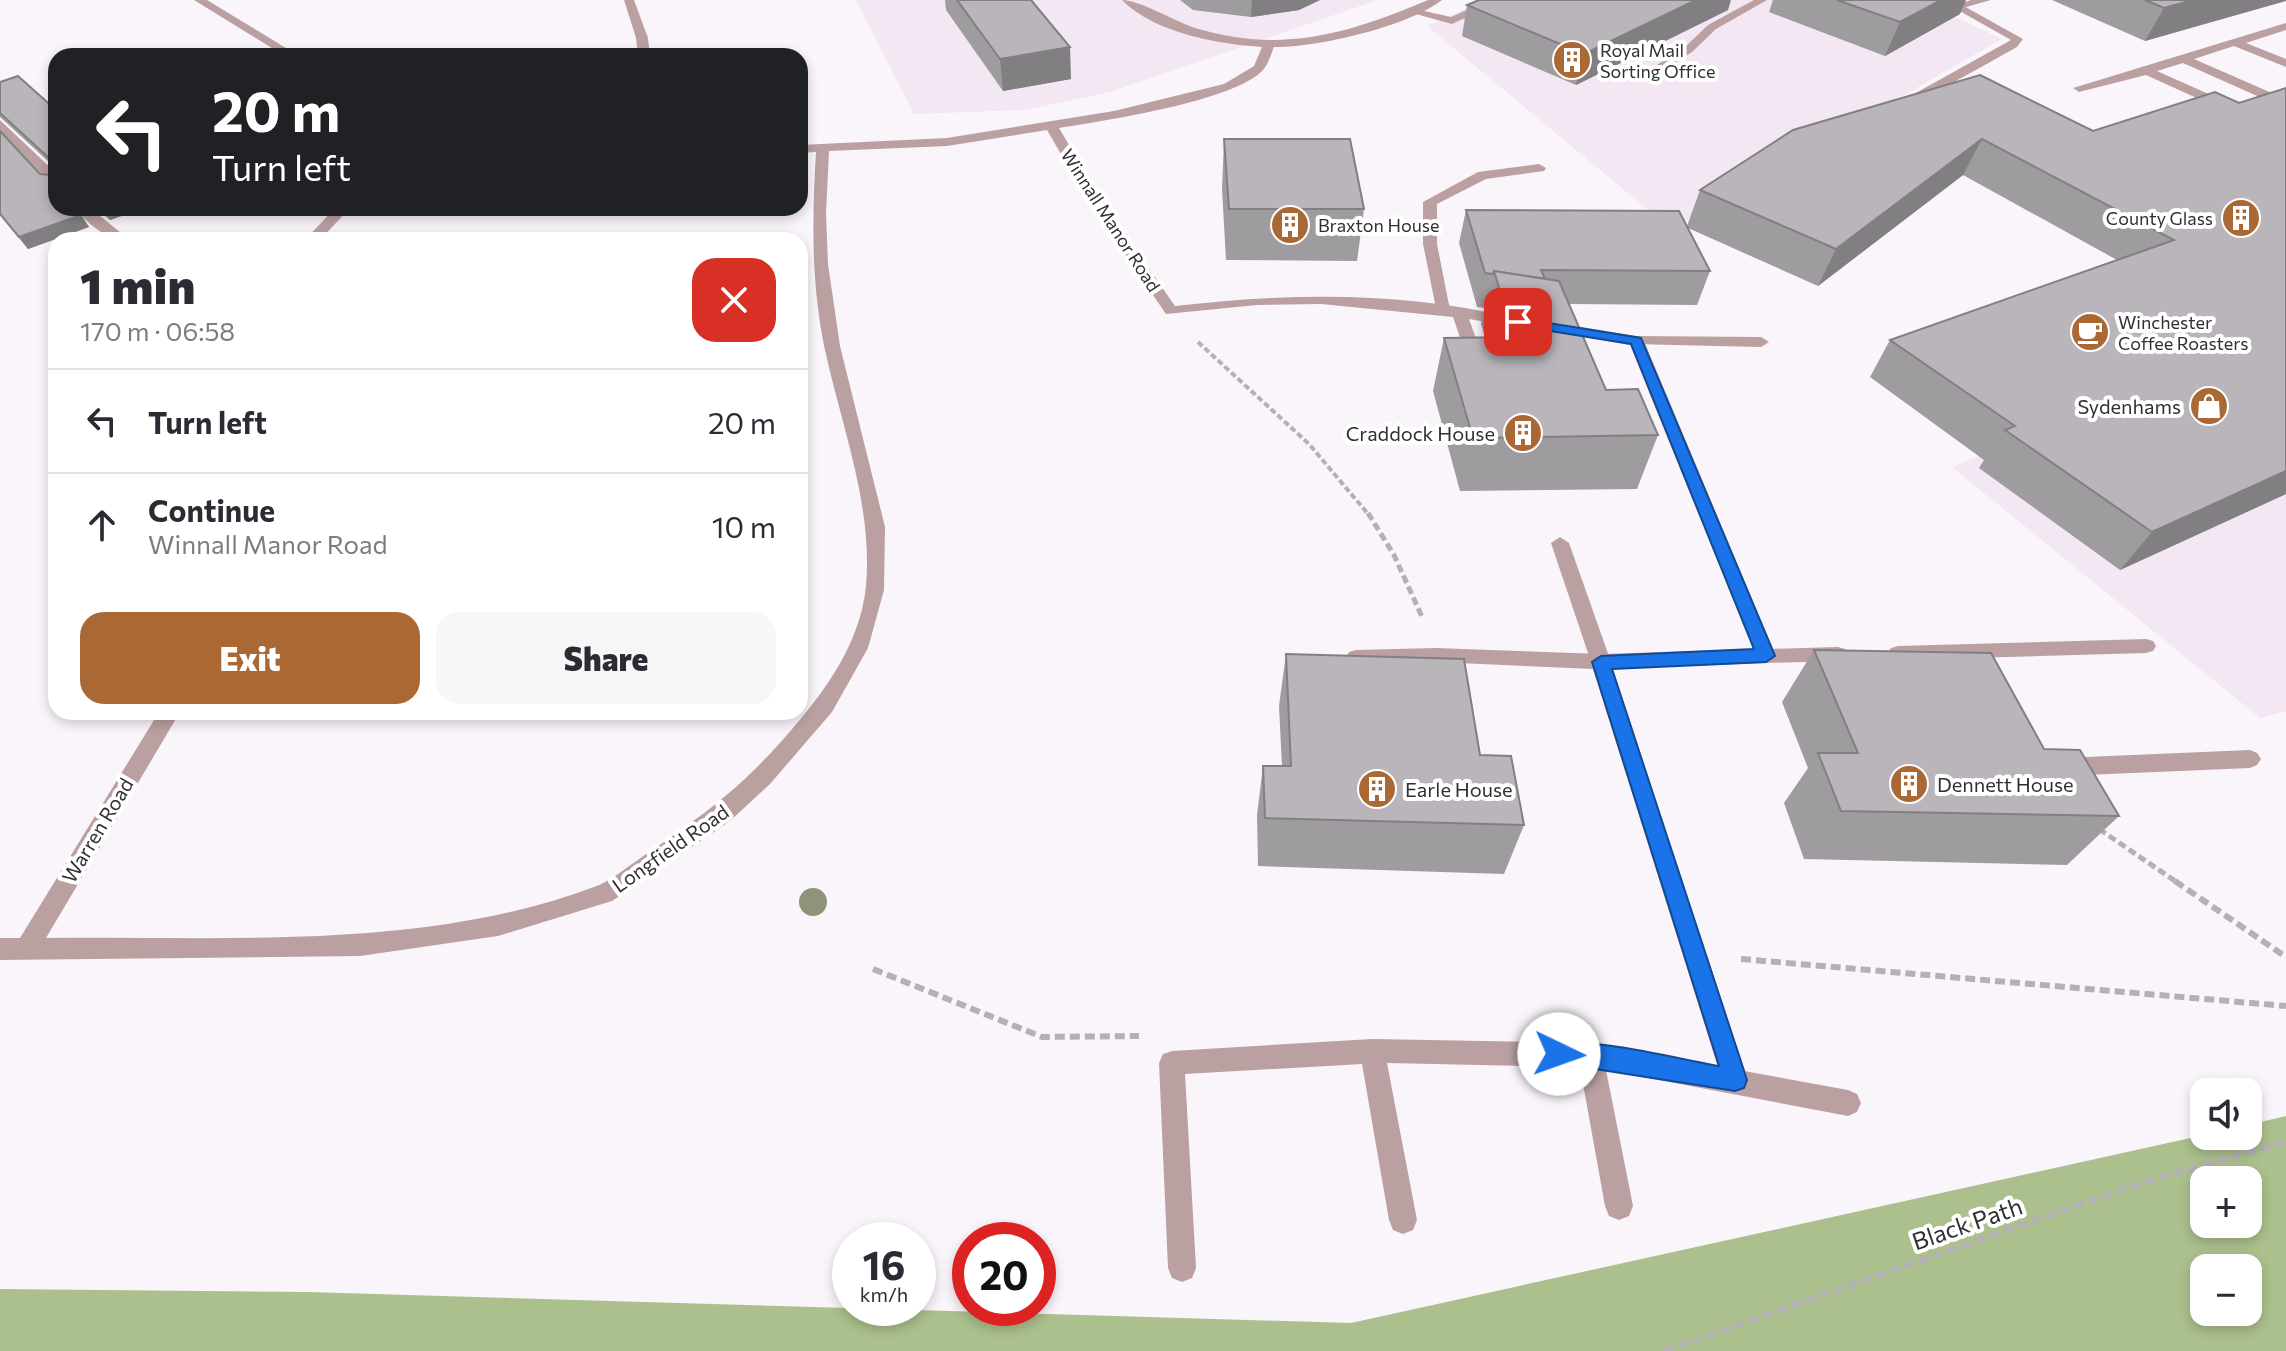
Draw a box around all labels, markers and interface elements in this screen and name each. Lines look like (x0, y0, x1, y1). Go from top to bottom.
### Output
building icon: Royal Mail Sorting Office (1551, 39, 1593, 81)
place label: Royal Mail Sorting Office (1600, 39, 1716, 82)
text: 20 m (212, 75, 340, 144)
icon: left (80, 80, 184, 184)
text: Turn left (212, 144, 351, 188)
street label: Winnall Manor Road (1057, 144, 1165, 296)
building icon: County Glass (2220, 197, 2262, 239)
building icon: Braxton House (1269, 204, 1311, 246)
place label: County Glass (2106, 207, 2213, 229)
place label: Braxton House (1318, 214, 1439, 236)
text: 1 min (80, 255, 195, 314)
button: close (692, 258, 776, 342)
pin (1484, 288, 1552, 356)
icon: arrive (1496, 300, 1540, 344)
cafe icon: Winchester Coffee Roasters (2069, 311, 2111, 353)
place label: Winchester Coffee Roasters (2118, 311, 2248, 354)
text: 170 m · 06:58 (80, 315, 235, 346)
shop icon: Sydenhams (2188, 385, 2230, 427)
place label: Sydenhams (2078, 394, 2181, 418)
icon: left (80, 399, 124, 443)
text: Turn left (148, 403, 267, 440)
text: 20 m (708, 403, 776, 440)
building icon: Craddock House (1502, 412, 1544, 454)
place label: Craddock House (1346, 421, 1495, 445)
text: Continue (148, 491, 275, 528)
icon: ahead (80, 503, 124, 547)
text: 10 m (712, 507, 776, 544)
text: Winnall Manor Road (148, 528, 388, 559)
button: Exit (80, 612, 420, 704)
button: Share (436, 612, 776, 704)
building icon: Dennett House (1888, 763, 1930, 805)
building icon: Earle House (1356, 768, 1398, 810)
place label: Dennett House (1937, 772, 2074, 796)
street label: Warren Road (56, 773, 138, 887)
place label: Earle House (1405, 777, 1513, 801)
street label: Longfield Road (607, 799, 733, 897)
position arrow (1517, 1012, 1601, 1096)
map controls (2190, 1078, 2262, 1326)
button: sound (2190, 1078, 2262, 1150)
button: + (2190, 1166, 2262, 1238)
street label: Black Path (1908, 1191, 2026, 1255)
speed limit sign: 20 (952, 1222, 1056, 1326)
text: 16 (863, 1239, 905, 1288)
button: − (2190, 1254, 2262, 1326)
text: km/h (860, 1282, 908, 1306)

